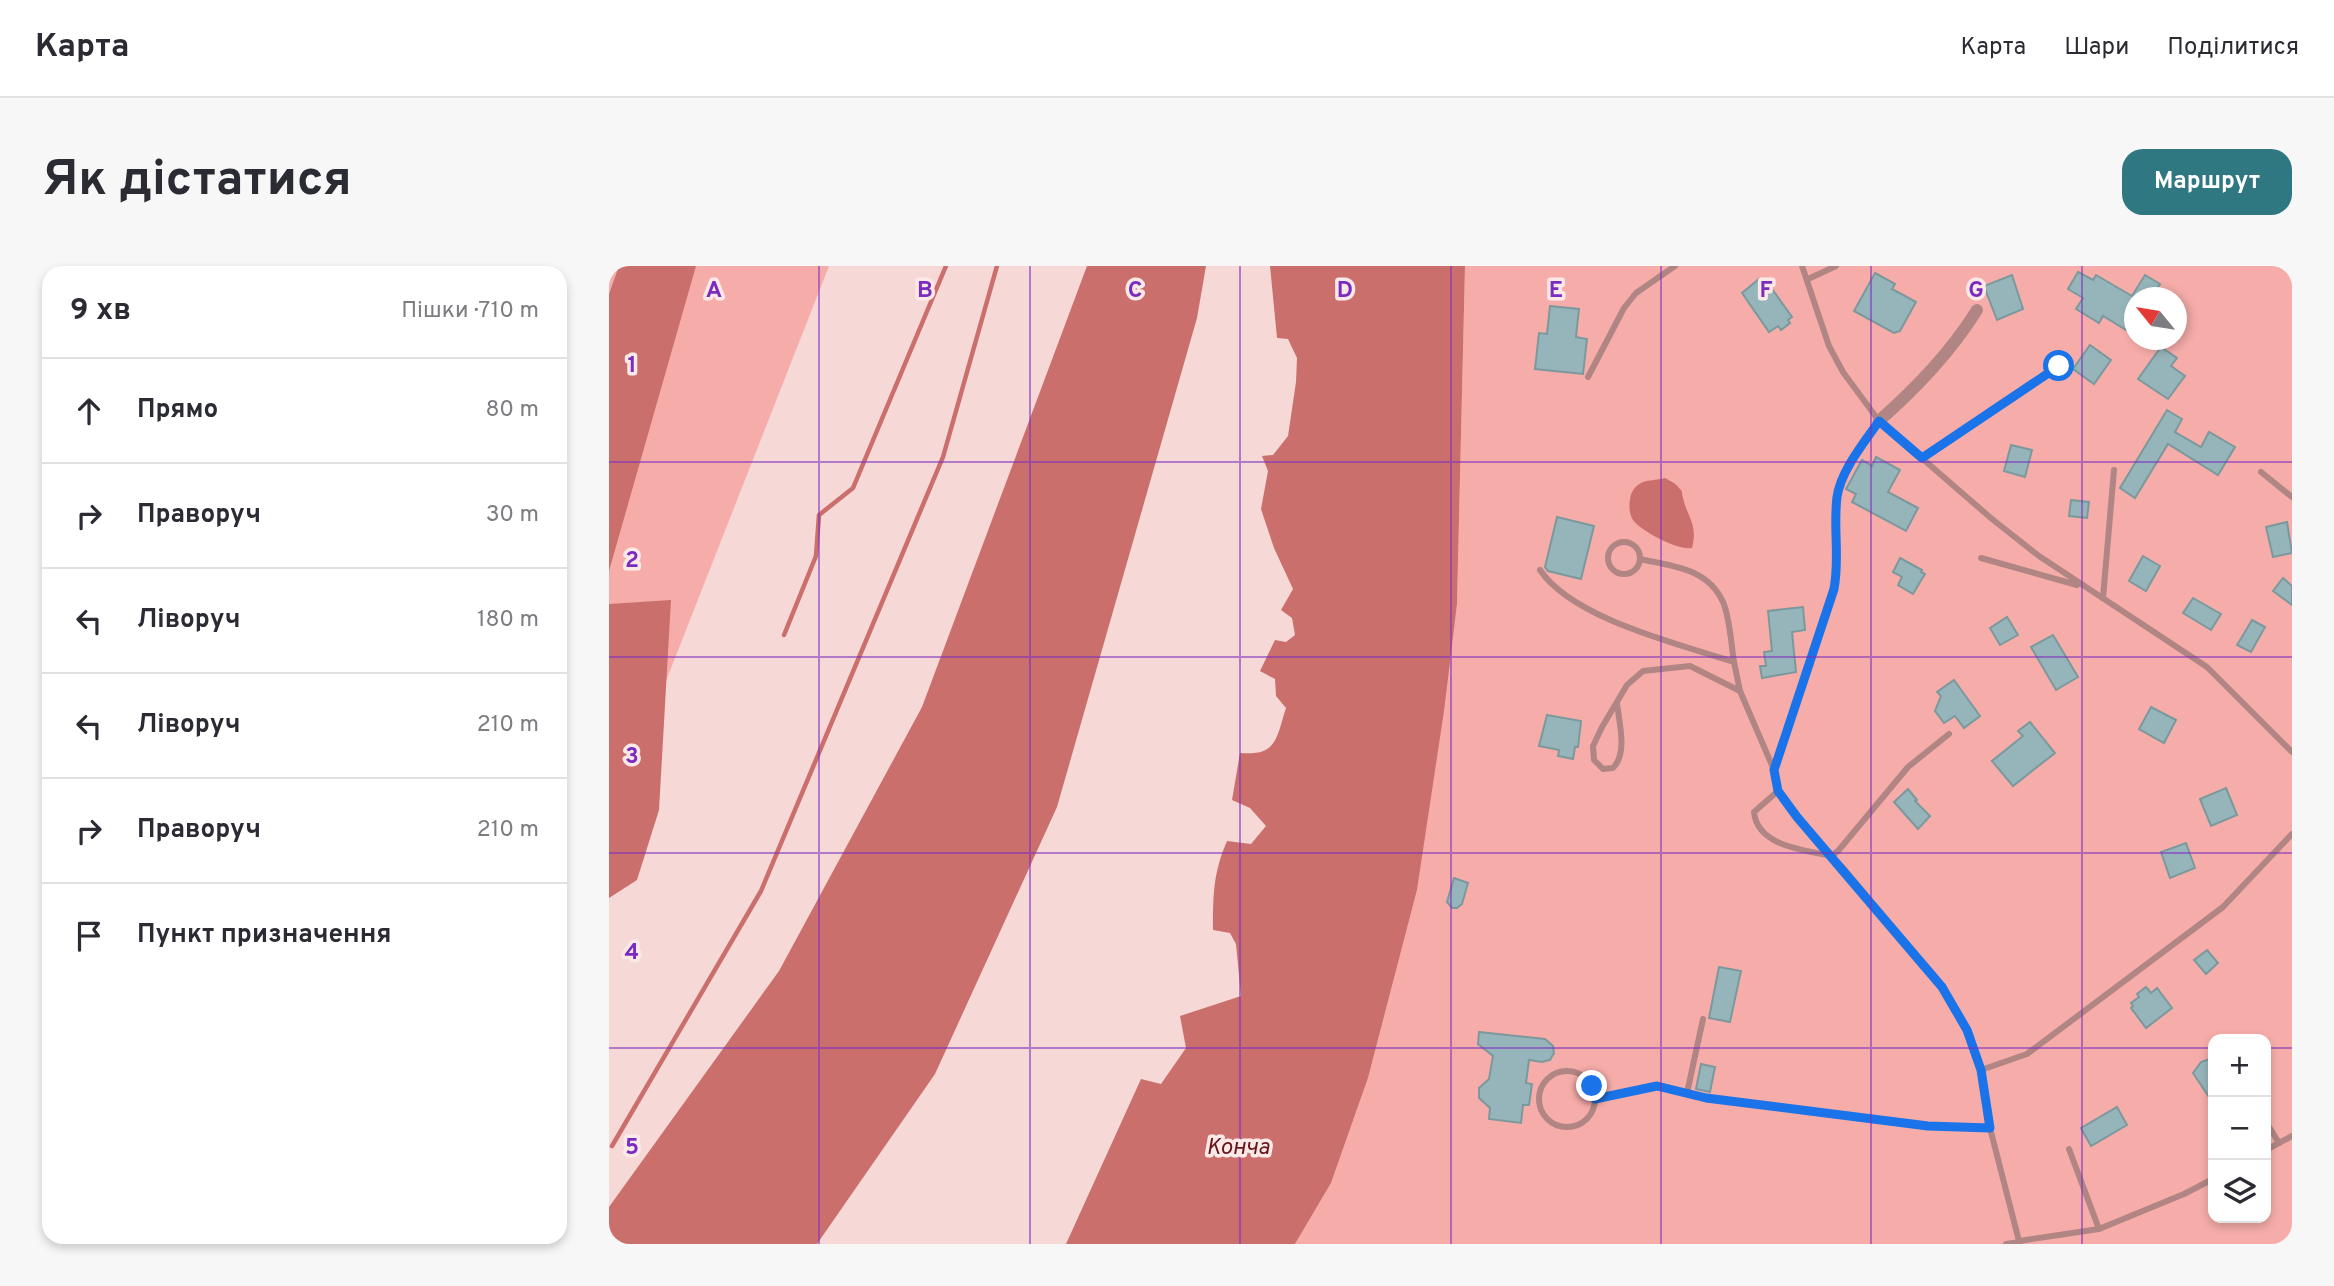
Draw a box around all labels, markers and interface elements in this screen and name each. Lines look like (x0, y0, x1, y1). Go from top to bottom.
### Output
text: Карта (35, 27, 129, 69)
text: Карта (1961, 33, 2026, 63)
text: Шари (2064, 33, 2129, 63)
text: Поділитися (2167, 33, 2299, 63)
button: Маршрут (2122, 149, 2292, 215)
text: Як дістатися (42, 151, 352, 213)
text: A (706, 277, 722, 306)
text: B (917, 277, 933, 306)
text: C (1128, 277, 1142, 306)
text: D (1337, 277, 1353, 306)
text: E (1549, 277, 1563, 306)
text: F (1759, 277, 1773, 306)
text: G (1968, 277, 1984, 306)
north arrow (2124, 287, 2187, 350)
text: 9 хв (70, 293, 131, 330)
text: Пішки · 710 m (401, 297, 539, 326)
route start (2043, 350, 2074, 381)
text: 1 (627, 352, 637, 381)
icon: ahead (70, 392, 108, 430)
text: Прямо (137, 394, 218, 427)
text: 80 m (486, 396, 539, 425)
icon: right (70, 497, 108, 535)
text: Праворуч (137, 499, 261, 532)
text: 30 m (486, 501, 539, 530)
text: 2 (625, 547, 639, 576)
icon: left (70, 602, 108, 640)
text: Ліворуч (137, 604, 240, 637)
text: 180 m (477, 606, 539, 635)
icon: left (70, 707, 108, 745)
text: Ліворуч (137, 709, 240, 742)
text: 210 m (477, 711, 539, 740)
text: 3 (625, 743, 639, 772)
icon: right (70, 812, 108, 850)
text: Праворуч (137, 814, 261, 847)
text: 210 m (477, 816, 539, 845)
icon: arrive (70, 917, 108, 955)
text: Пункт призначення (137, 919, 391, 952)
text: 4 (625, 939, 639, 968)
map controls (2208, 1034, 2271, 1223)
button: + (2208, 1034, 2271, 1097)
route end (1576, 1070, 1607, 1101)
button: − (2208, 1097, 2271, 1160)
text: 5 (625, 1134, 639, 1163)
water label: Конча (1206, 1134, 1270, 1163)
button: layers (2208, 1160, 2271, 1223)

